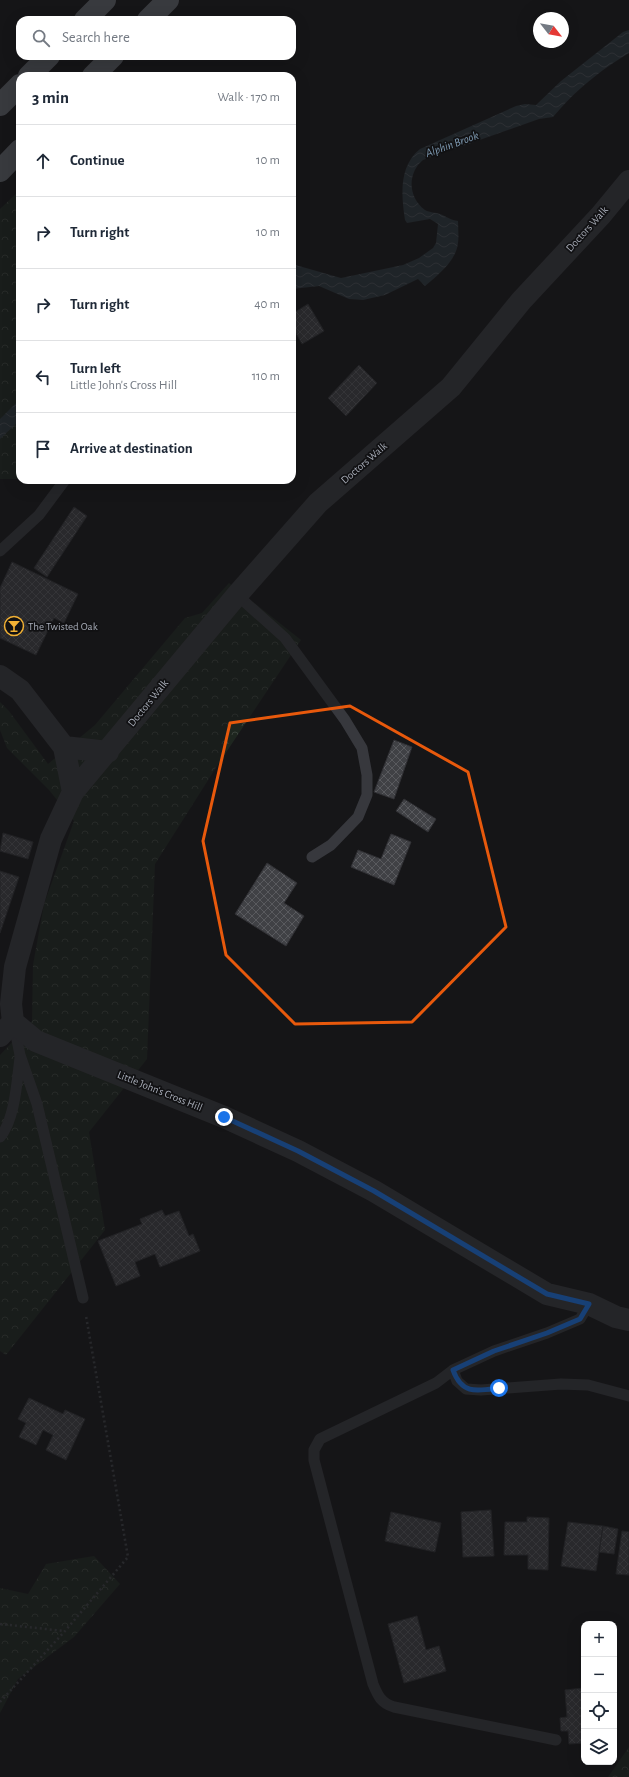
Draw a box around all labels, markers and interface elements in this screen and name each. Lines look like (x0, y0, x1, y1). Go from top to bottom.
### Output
north arrow (533, 12, 569, 48)
search box (16, 16, 296, 60)
icon: search (30, 27, 52, 49)
text: Search here (62, 30, 130, 45)
text: 3 min (32, 89, 69, 106)
text: Walk · 170 m (217, 91, 280, 104)
water label: Alphin Brook (423, 129, 481, 160)
icon: ahead (32, 150, 54, 172)
text: Continue (70, 153, 125, 168)
text: 10 m (256, 154, 280, 167)
street label: Doctors Walk (564, 204, 610, 254)
icon: right (32, 222, 54, 244)
text: Turn right (70, 225, 129, 240)
text: 10 m (256, 226, 280, 239)
icon: right (32, 294, 54, 316)
text: Turn right (70, 297, 129, 312)
text: 40 m (254, 298, 280, 311)
text: Turn left (70, 361, 121, 376)
icon: left (32, 366, 54, 388)
text: 110 m (252, 370, 280, 383)
text: Little John's Cross Hill (70, 379, 177, 392)
icon: arrive (32, 438, 54, 460)
street label: Doctors Walk (339, 440, 389, 486)
text: Arrive at destination (70, 441, 193, 456)
bar icon: The Twisted Oak (3, 615, 25, 637)
place label: The Twisted Oak (28, 621, 98, 632)
street label: Doctors Walk (126, 677, 170, 729)
street label: Little John's Cross Hill (116, 1069, 204, 1113)
route end (215, 1108, 233, 1126)
route start (490, 1379, 508, 1397)
map controls (581, 1621, 617, 1765)
button: + (581, 1621, 617, 1657)
button: − (581, 1657, 617, 1693)
button: locate (581, 1693, 617, 1729)
button: layers (581, 1729, 617, 1765)

